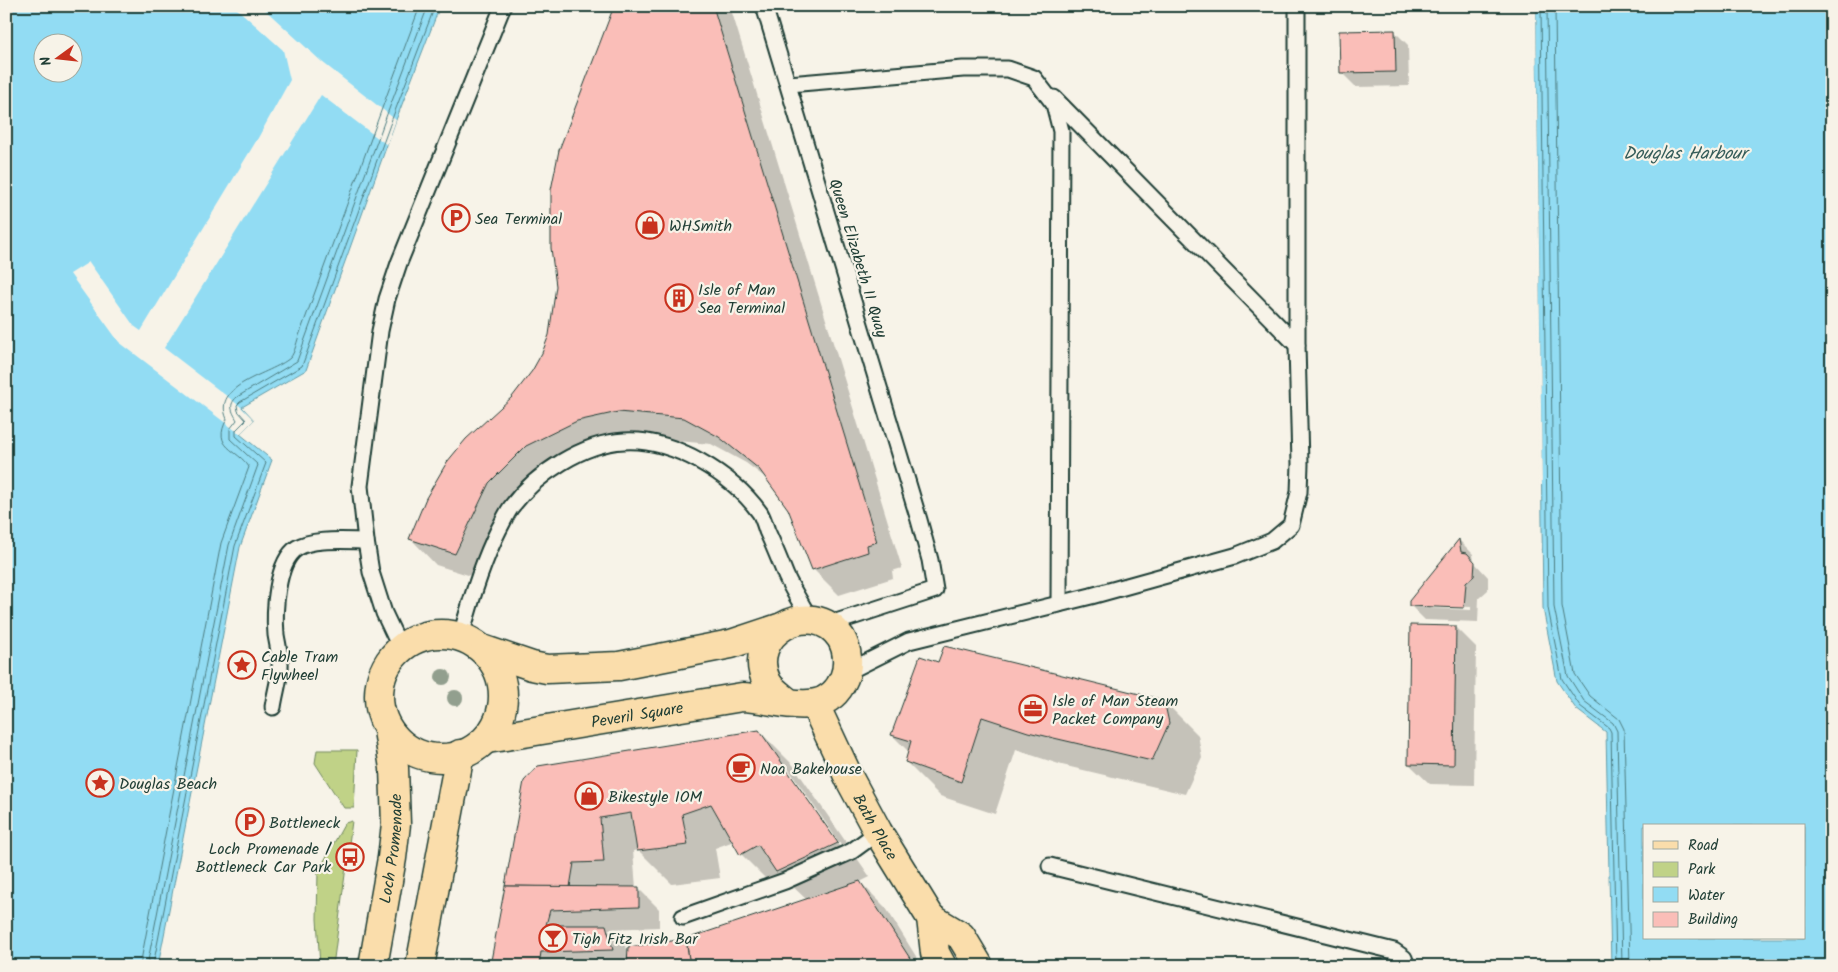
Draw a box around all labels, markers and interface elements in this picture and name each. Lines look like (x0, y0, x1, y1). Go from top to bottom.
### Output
north arrow (32, 32, 82, 82)
text: N (35, 54, 58, 68)
water label: Douglas Harbour (1623, 140, 1751, 169)
street label: Queen Elizabeth II Quay (821, 176, 894, 341)
parking icon: Sea Terminal (441, 203, 471, 233)
place label: Sea Terminal (475, 207, 562, 232)
shop icon: WHSmith (635, 210, 665, 240)
place label: WHSmith (669, 214, 732, 239)
place label: Isle of Man Sea Terminal (698, 278, 785, 321)
building icon: Isle of Man Sea Terminal (664, 283, 694, 313)
place label: Cable Tram Flywheel (261, 645, 338, 688)
place icon: Cable Tram Flywheel (227, 650, 257, 680)
place label: Isle of Man Steam Packet Company (1052, 689, 1178, 732)
office icon: Isle of Man Steam Packet Company (1018, 694, 1048, 724)
street label: Peveril Square (589, 696, 685, 736)
cafe icon: Noa Bakehouse (726, 753, 756, 783)
place label: Noa Bakehouse (760, 757, 862, 782)
place icon: Douglas Beach (85, 768, 115, 798)
place label: Douglas Beach (119, 772, 217, 797)
shop icon: Bikestyle IOM (574, 781, 604, 811)
place label: Bikestyle IOM (608, 785, 703, 810)
street label: Bath Place (846, 789, 904, 866)
street label: Loch Promenade (373, 793, 410, 906)
parking icon: Bottleneck (235, 807, 265, 837)
place label: Bottleneck (269, 811, 341, 836)
legend (1643, 824, 1806, 940)
text: Road (1688, 834, 1719, 858)
place label: Loch Promenade / Bottleneck Car Park (195, 837, 332, 880)
bus stop icon: Loch Promenade / Bottleneck Car Park (335, 842, 365, 872)
text: Park (1688, 858, 1716, 882)
text: Water (1688, 884, 1725, 908)
text: Building (1688, 908, 1738, 932)
bar icon: Tigh Fitz Irish Bar (538, 923, 568, 953)
place label: Tigh Fitz Irish Bar (572, 927, 699, 952)

